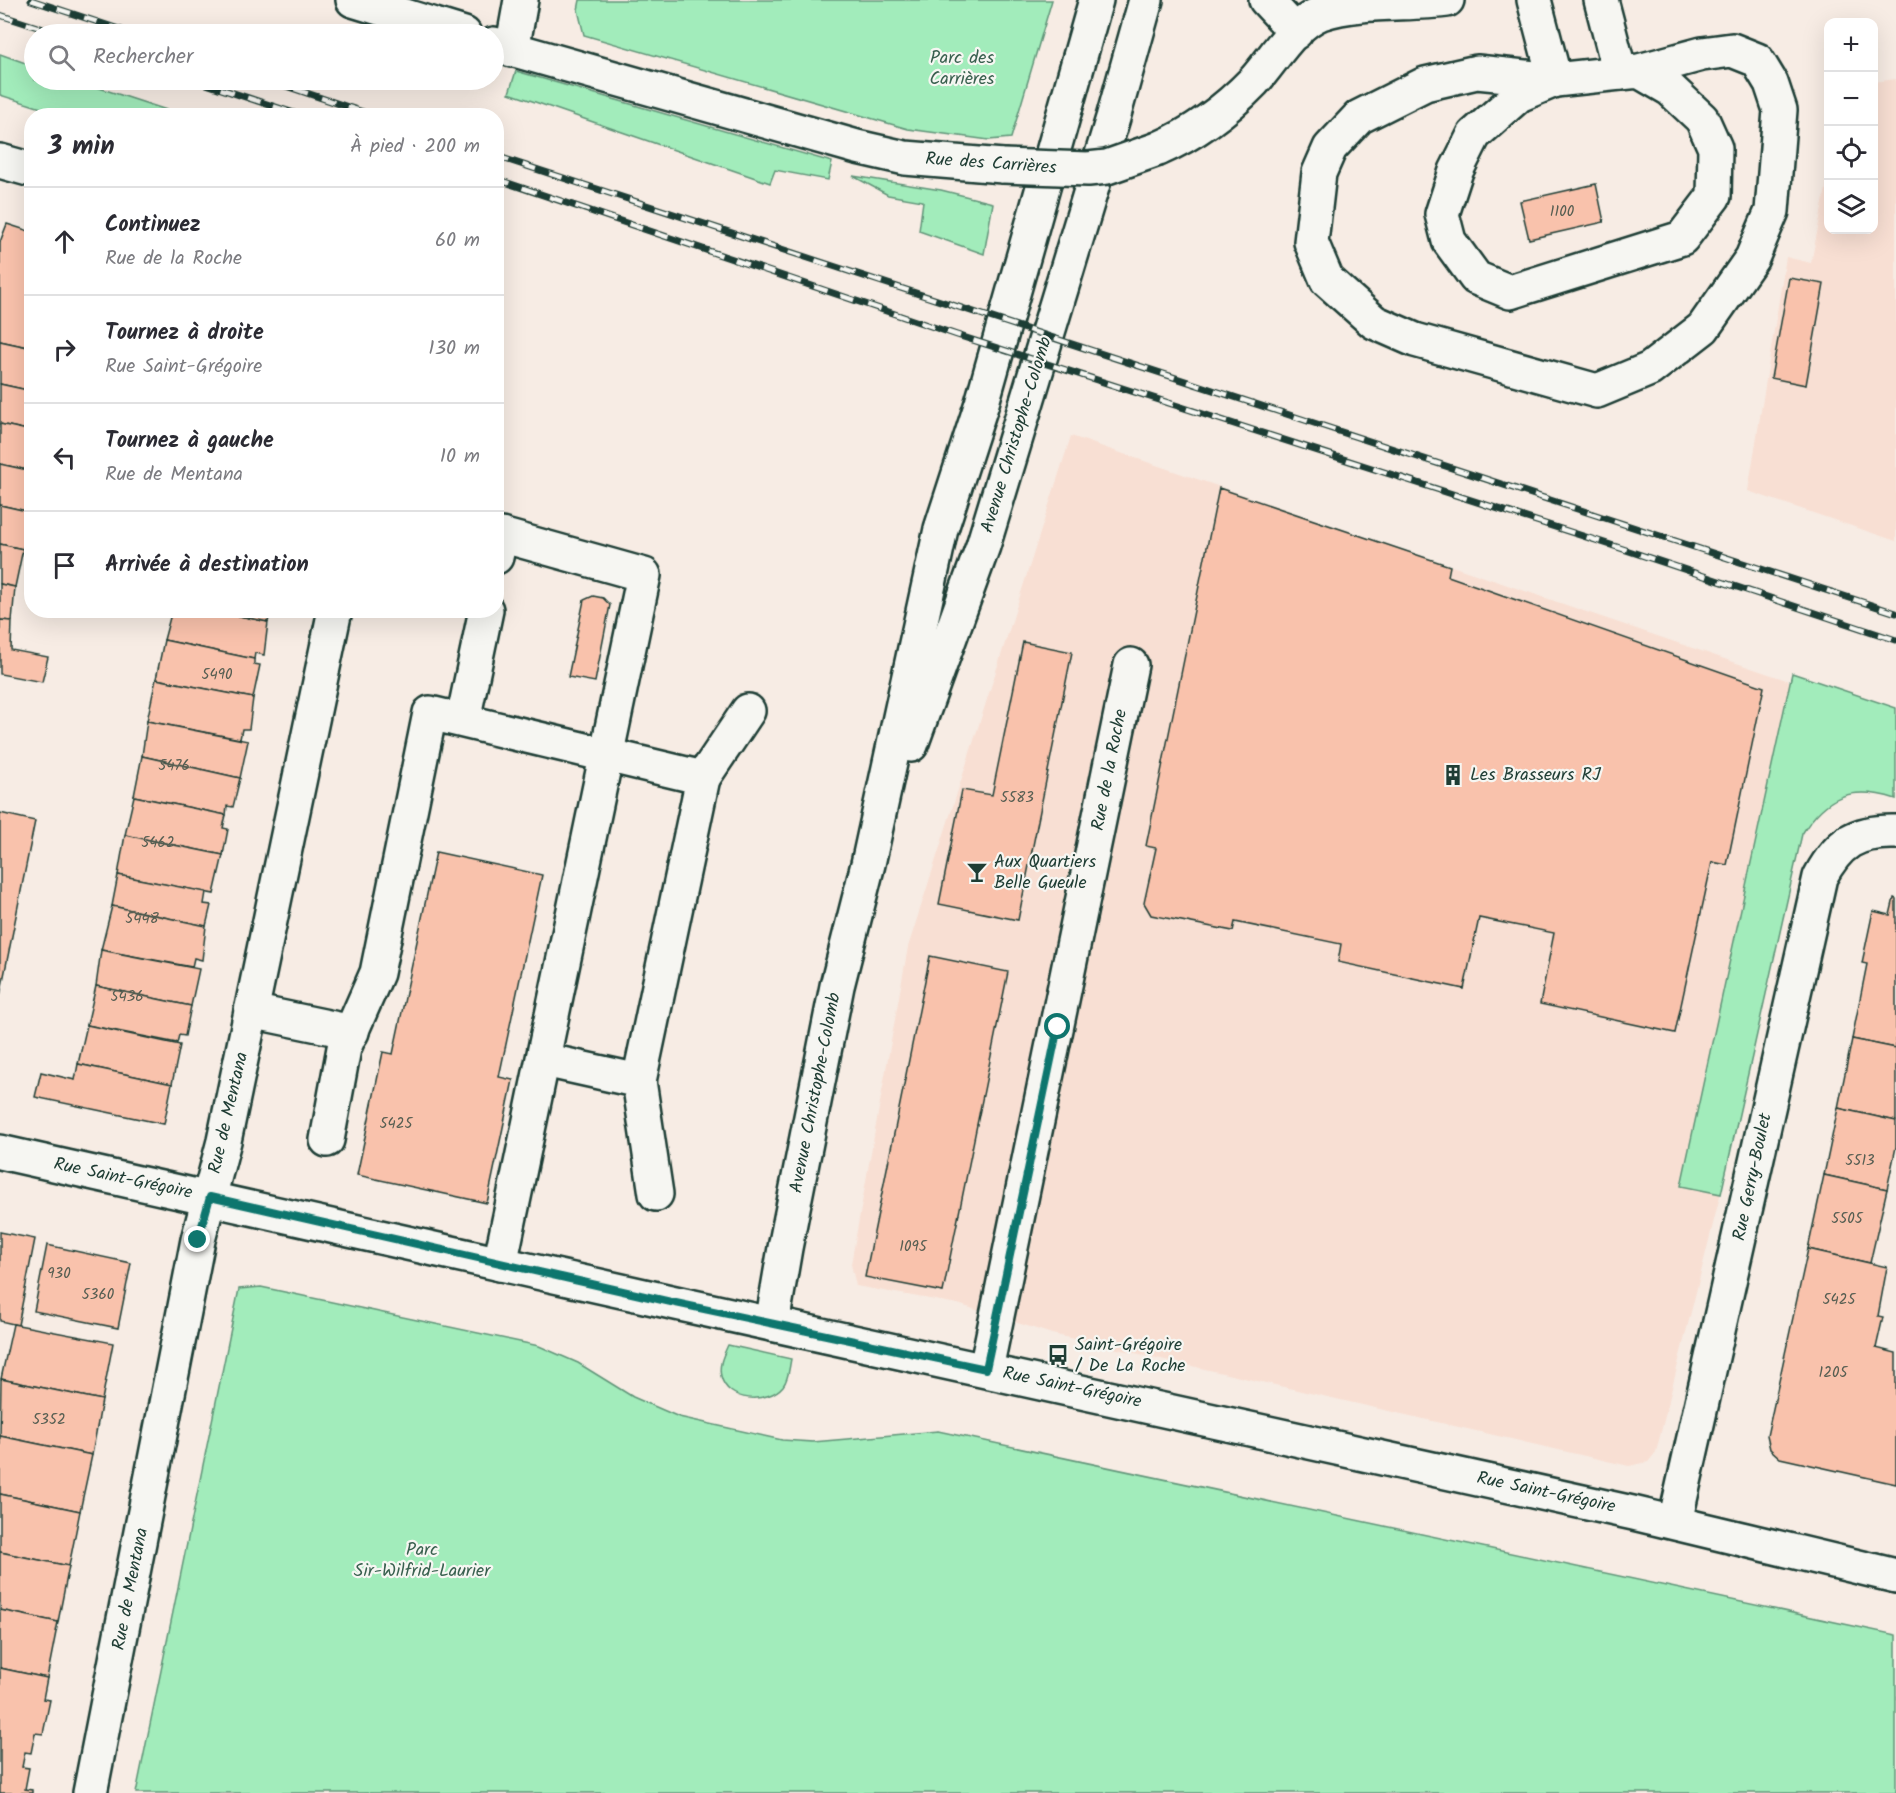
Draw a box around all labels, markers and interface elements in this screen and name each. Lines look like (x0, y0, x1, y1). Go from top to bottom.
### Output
map controls (1824, 18, 1878, 234)
button: + (1824, 18, 1878, 72)
search box (24, 24, 504, 90)
text: Rechercher (93, 40, 193, 75)
icon: search (45, 41, 78, 74)
park label: Parc des Carrières (929, 44, 995, 94)
button: − (1824, 72, 1878, 126)
text: 3 min (48, 126, 115, 168)
button: locate (1824, 126, 1878, 180)
text: À pied · 200 m (350, 131, 480, 163)
street label: Rue des Carrières (924, 145, 1058, 183)
button: layers (1824, 180, 1878, 234)
house number: 1100 (1550, 200, 1575, 224)
text: Continuez (105, 208, 201, 243)
icon: ahead (48, 225, 81, 258)
text: 60 m (435, 225, 480, 257)
text: Rue de la Roche (105, 243, 242, 275)
text: Tournez à droite (105, 316, 264, 351)
icon: right (48, 333, 81, 366)
text: 130 m (428, 333, 480, 365)
street label: Avenue Christophe-Colomb (973, 333, 1061, 537)
text: Rue Saint-Grégoire (105, 351, 262, 383)
text: Tournez à gauche (105, 424, 274, 459)
icon: left (48, 441, 81, 474)
text: 10 m (440, 441, 480, 473)
text: Rue de Mentana (105, 459, 243, 491)
text: Arrivée à destination (105, 548, 309, 583)
icon: arrive (48, 549, 81, 582)
house number: 5490 (201, 663, 233, 687)
street label: Rue de la Roche (1084, 707, 1136, 833)
house number: 5476 (158, 754, 190, 778)
place label: Les Brasseurs RJ (1470, 761, 1601, 790)
building icon: Les Brasseurs RJ (1441, 763, 1465, 787)
house number: 5583 (1000, 786, 1034, 810)
house number: 5462 (141, 831, 175, 855)
place label: Aux Quartiers Belle Gueule (994, 848, 1096, 898)
bar icon: Aux Quartiers Belle Gueule (965, 860, 989, 884)
house number: 5448 (125, 907, 160, 931)
house number: 5436 (110, 985, 144, 1009)
street label: Avenue Christophe-Colomb (782, 990, 850, 1196)
route start (1044, 1013, 1070, 1039)
street label: Rue de Mentana (201, 1049, 257, 1177)
street label: Rue Gerry-Boulet (1725, 1109, 1781, 1244)
house number: 5425 (379, 1112, 413, 1136)
house number: 5513 (1845, 1149, 1875, 1173)
street label: Rue Saint-Grégoire (51, 1150, 195, 1208)
house number: 5505 (1831, 1207, 1864, 1231)
route end (184, 1226, 210, 1252)
house number: 1095 (899, 1235, 928, 1259)
house number: 930 (47, 1262, 71, 1286)
house number: 5360 (82, 1283, 115, 1307)
house number: 5425 (1822, 1288, 1856, 1312)
place label: Saint-Grégoire / De La Roche (1075, 1331, 1185, 1381)
bus stop icon: Saint-Grégoire / De La Roche (1046, 1343, 1070, 1367)
street label: Rue Saint-Grégoire (1000, 1359, 1144, 1417)
house number: 1205 (1819, 1361, 1848, 1385)
house number: 5352 (32, 1408, 66, 1432)
street label: Rue Saint-Grégoire (1474, 1464, 1618, 1522)
street label: Rue de Mentana (105, 1525, 157, 1653)
park label: Parc Sir-Wilfrid-Laurier (354, 1536, 491, 1586)

